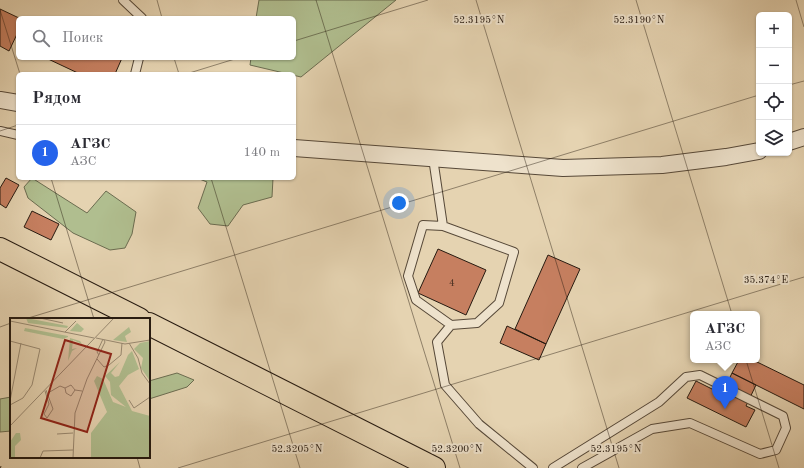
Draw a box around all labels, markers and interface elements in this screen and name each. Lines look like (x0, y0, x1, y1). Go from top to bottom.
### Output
map controls (756, 12, 792, 156)
button: + (756, 12, 792, 48)
text: 52.3195°N (453, 15, 505, 25)
text: 52.3190°N (613, 15, 665, 25)
search box (16, 16, 296, 60)
icon: search (30, 27, 52, 49)
text: Поиск (62, 31, 103, 46)
button: − (756, 48, 792, 84)
button: locate (756, 84, 792, 120)
text: Рядом (32, 90, 81, 107)
button: layers (756, 120, 792, 156)
text: АГЗС (70, 137, 110, 152)
text: 1 (41, 146, 49, 159)
text: 140 m (243, 146, 280, 159)
text: АЗС (70, 155, 96, 168)
your location (389, 193, 409, 213)
text: 35.374°E (744, 275, 788, 285)
house number: 4 (449, 278, 455, 288)
popup (690, 311, 760, 363)
inset map (10, 318, 150, 458)
text: АГЗС (705, 322, 745, 337)
text: АЗС (705, 340, 731, 353)
pin: 1 (712, 376, 738, 409)
text: 52.3205°N (271, 444, 323, 454)
text: 52.3200°N (431, 444, 483, 454)
text: 52.3195°N (590, 444, 642, 454)

